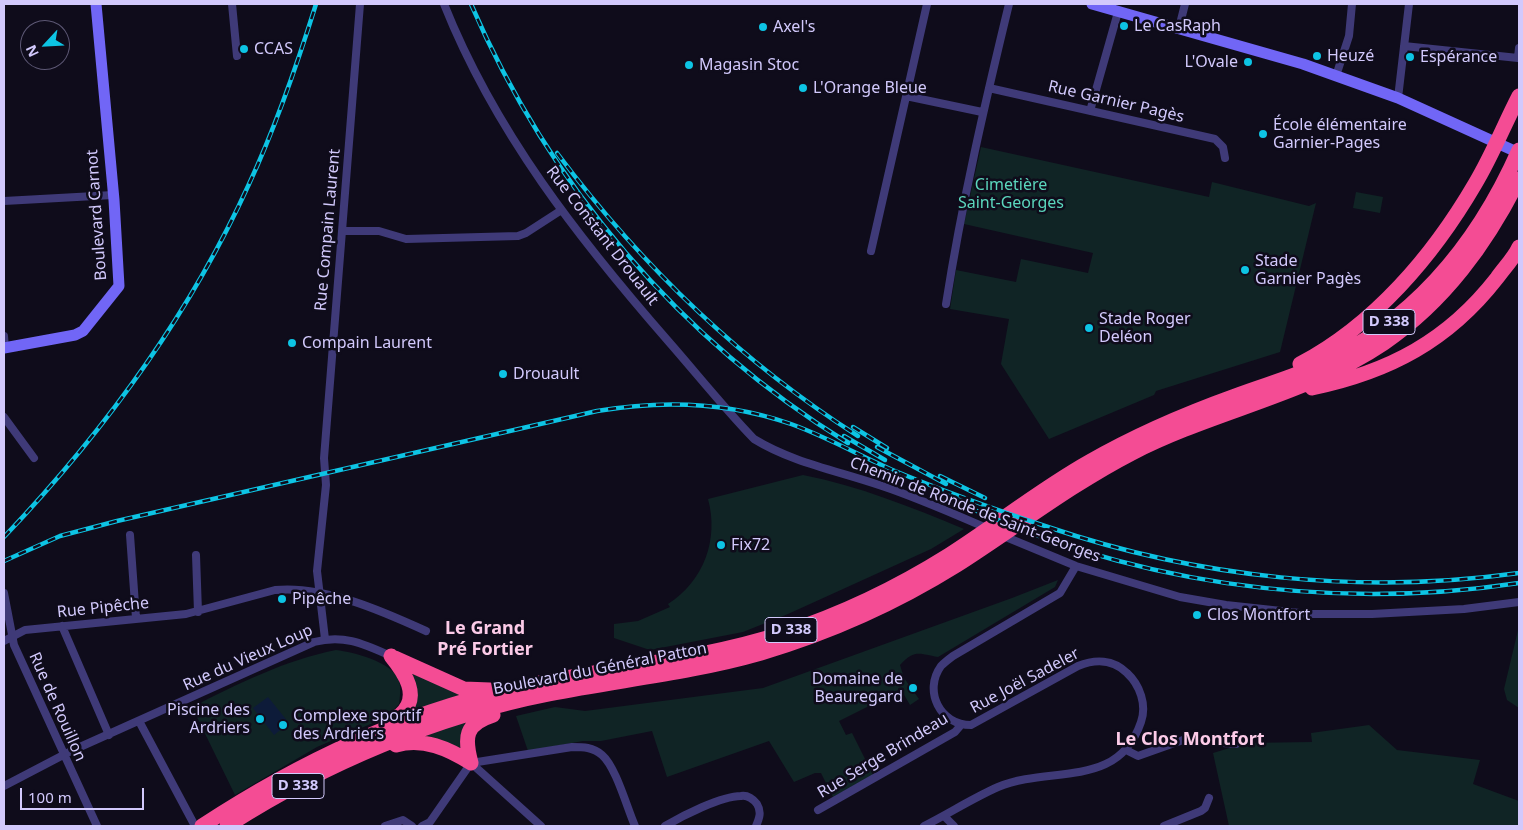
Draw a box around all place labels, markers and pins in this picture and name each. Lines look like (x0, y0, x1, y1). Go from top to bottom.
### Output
place label: Le CasRaph (1134, 16, 1221, 36)
place label: Axel's (773, 17, 815, 37)
marker: Le CasRaph (1118, 20, 1130, 32)
marker: Axel's (757, 21, 769, 33)
place label: CCAS (254, 39, 293, 59)
marker: CCAS (238, 43, 250, 55)
place label: Heuzé (1327, 46, 1374, 66)
place label: Espérance (1420, 47, 1497, 67)
marker: Heuzé (1311, 50, 1323, 62)
marker: Espérance (1404, 51, 1416, 63)
place label: L'Ovale (1185, 52, 1238, 72)
place label: Magasin Stoc (699, 55, 799, 75)
marker: L'Ovale (1242, 56, 1254, 68)
marker: Magasin Stoc (683, 59, 695, 71)
place label: L'Orange Bleue (813, 78, 927, 98)
marker: L'Orange Bleue (797, 82, 809, 94)
place label: École élémentaire Garnier-Pages (1273, 115, 1407, 153)
marker: École élémentaire Garnier-Pages (1257, 128, 1269, 140)
place label: Stade Garnier Pagès (1255, 251, 1361, 289)
marker: Stade Garnier Pagès (1239, 264, 1251, 276)
place label: Stade Roger Deléon (1099, 309, 1191, 347)
marker: Stade Roger Deléon (1083, 322, 1095, 334)
place label: Compain Laurent (302, 333, 432, 353)
marker: Compain Laurent (286, 337, 298, 349)
place label: Drouault (513, 364, 579, 384)
marker: Drouault (497, 368, 509, 380)
place label: Fix72 (731, 535, 770, 555)
marker: Fix72 (715, 539, 727, 551)
place label: Pipêche (292, 589, 351, 609)
marker: Pipêche (276, 593, 288, 605)
place label: Clos Montfort (1207, 605, 1310, 625)
marker: Clos Montfort (1191, 609, 1203, 621)
place label: Domaine de Beauregard (812, 669, 903, 707)
marker: Domaine de Beauregard (907, 682, 919, 694)
place label: Piscine des Ardriers (167, 700, 250, 738)
place label: Complexe sportif des Ardriers (293, 706, 421, 744)
marker: Piscine des Ardriers (254, 713, 266, 725)
marker: Complexe sportif des Ardriers (277, 719, 289, 731)

